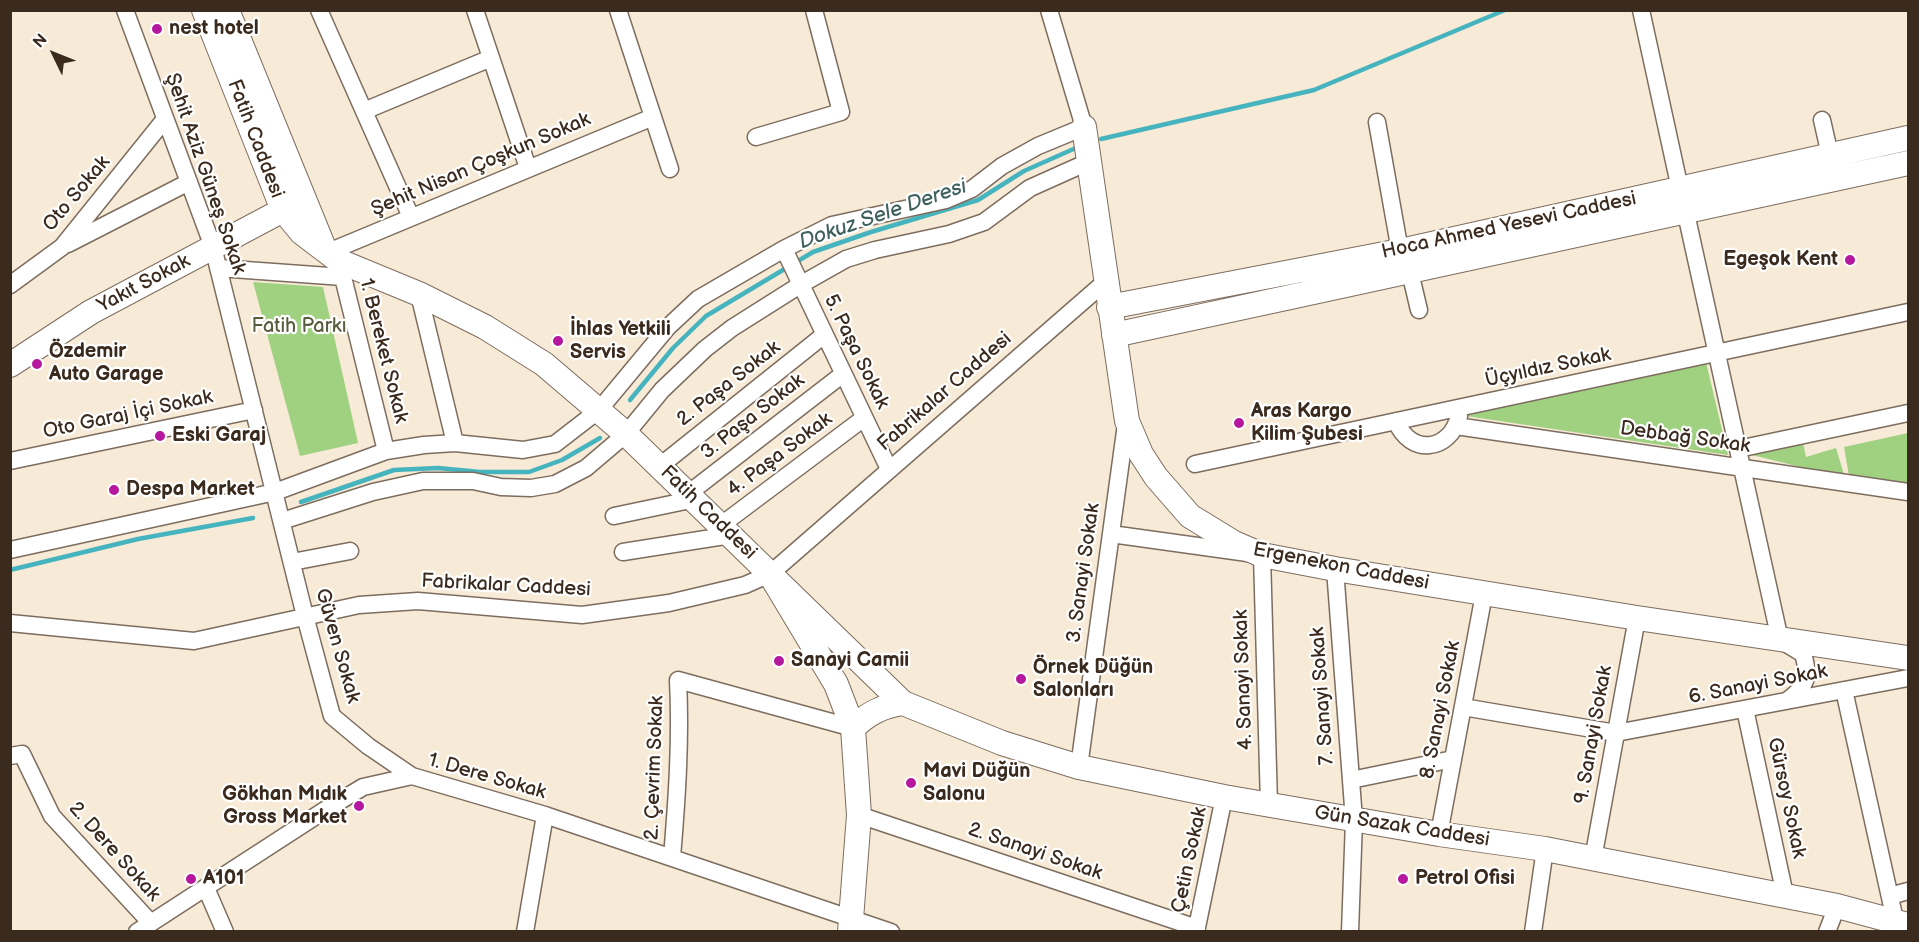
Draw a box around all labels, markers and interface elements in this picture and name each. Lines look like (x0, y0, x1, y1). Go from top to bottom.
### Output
place label: nest hotel (169, 17, 259, 41)
marker: nest hotel (150, 22, 164, 36)
north arrow (24, 24, 84, 84)
text: N (29, 31, 52, 52)
street label: Şehit Aziz Güneş Sokak (159, 70, 251, 278)
street label: Fatih Caddesi (221, 76, 289, 202)
street label: Şehit Nisan Çoşkun Sokak (368, 108, 594, 222)
street label: Oto Sokak (38, 151, 116, 237)
water label: Dokuz Sele Deresi (796, 175, 970, 255)
street label: Hoca Ahmed Yesevi Caddesi (1379, 187, 1639, 265)
place label: Egeşok Kent (1723, 248, 1838, 272)
street label: Yakıt Sokak (94, 250, 194, 318)
marker: Egeşok Kent (1843, 253, 1857, 267)
street label: 1. Bereket Sokak (353, 276, 413, 426)
street label: 5. Paşa Sokak (818, 291, 894, 413)
park label: Fatih Parkı (252, 315, 346, 339)
place label: İhlas Yetkili Servis (570, 318, 671, 365)
street label: Fabrikalar Caddesi (873, 327, 1017, 457)
marker: İhlas Yetkili Servis (551, 334, 565, 348)
street label: 2. Paşa Sokak (672, 336, 786, 432)
place label: Özdemir Auto Garage (49, 340, 163, 387)
street label: Üçyıldız Sokak (1483, 343, 1613, 393)
marker: Özdemir Auto Garage (30, 357, 44, 371)
street label: 3. Paşa Sokak (696, 369, 810, 465)
street label: Oto Garaj İçi Sokak (41, 385, 215, 445)
place label: Aras Kargo Kilim Şubesi (1251, 400, 1363, 447)
street label: 4. Paşa Sokak (723, 408, 837, 502)
marker: Aras Kargo Kilim Şubesi (1232, 416, 1246, 430)
street label: Debbağ Sokak (1618, 417, 1752, 459)
place label: Eski Garaj (172, 424, 266, 448)
marker: Eski Garaj (153, 429, 167, 443)
street label: Fatih Caddesi (655, 461, 761, 565)
place label: Despa Market (126, 478, 255, 502)
marker: Despa Market (107, 483, 121, 497)
street label: 3. Sanayi Sokak (1062, 502, 1106, 644)
street label: Ergenekon Caddesi (1251, 538, 1431, 596)
street label: Fabrikalar Caddesi (421, 570, 591, 602)
street label: Güven Sokak (309, 586, 365, 706)
street label: 4. Sanayi Sokak (1230, 609, 1258, 751)
street label: 7. Sanayi Sokak (1306, 626, 1340, 766)
street label: 8. Sanayi Sokak (1416, 639, 1466, 781)
place label: Sanayi Camii (791, 649, 909, 673)
marker: Sanayi Camii (772, 654, 786, 668)
place label: Örnek Düğün Salonları (1033, 656, 1153, 703)
street label: 6. Sanayi Sokak (1687, 660, 1829, 710)
street label: 9. Sanayi Sokak (1570, 664, 1618, 806)
marker: Örnek Düğün Salonları (1014, 672, 1028, 686)
street label: 2. Çevrim Sokak (640, 695, 670, 841)
street label: Gürsoy Sokak (1761, 735, 1811, 861)
street label: 1. Dere Sokak (425, 749, 549, 805)
place label: Mavi Düğün Salonu (923, 760, 1030, 807)
marker: Mavi Düğün Salonu (904, 776, 918, 790)
place label: Gökhan Mıdık Gross Market (222, 783, 347, 830)
street label: 2. Dere Sokak (63, 797, 165, 907)
marker: Gökhan Mıdık Gross Market (352, 799, 366, 813)
street label: Gün Sazak Caddesi (1313, 801, 1491, 853)
street label: Çetin Sokak (1167, 805, 1213, 915)
street label: 2. Sanayi Sokak (965, 818, 1105, 886)
place label: A101 (203, 867, 245, 891)
place label: Petrol Ofisi (1415, 867, 1515, 891)
marker: A101 (184, 872, 198, 886)
marker: Petrol Ofisi (1396, 872, 1410, 886)

